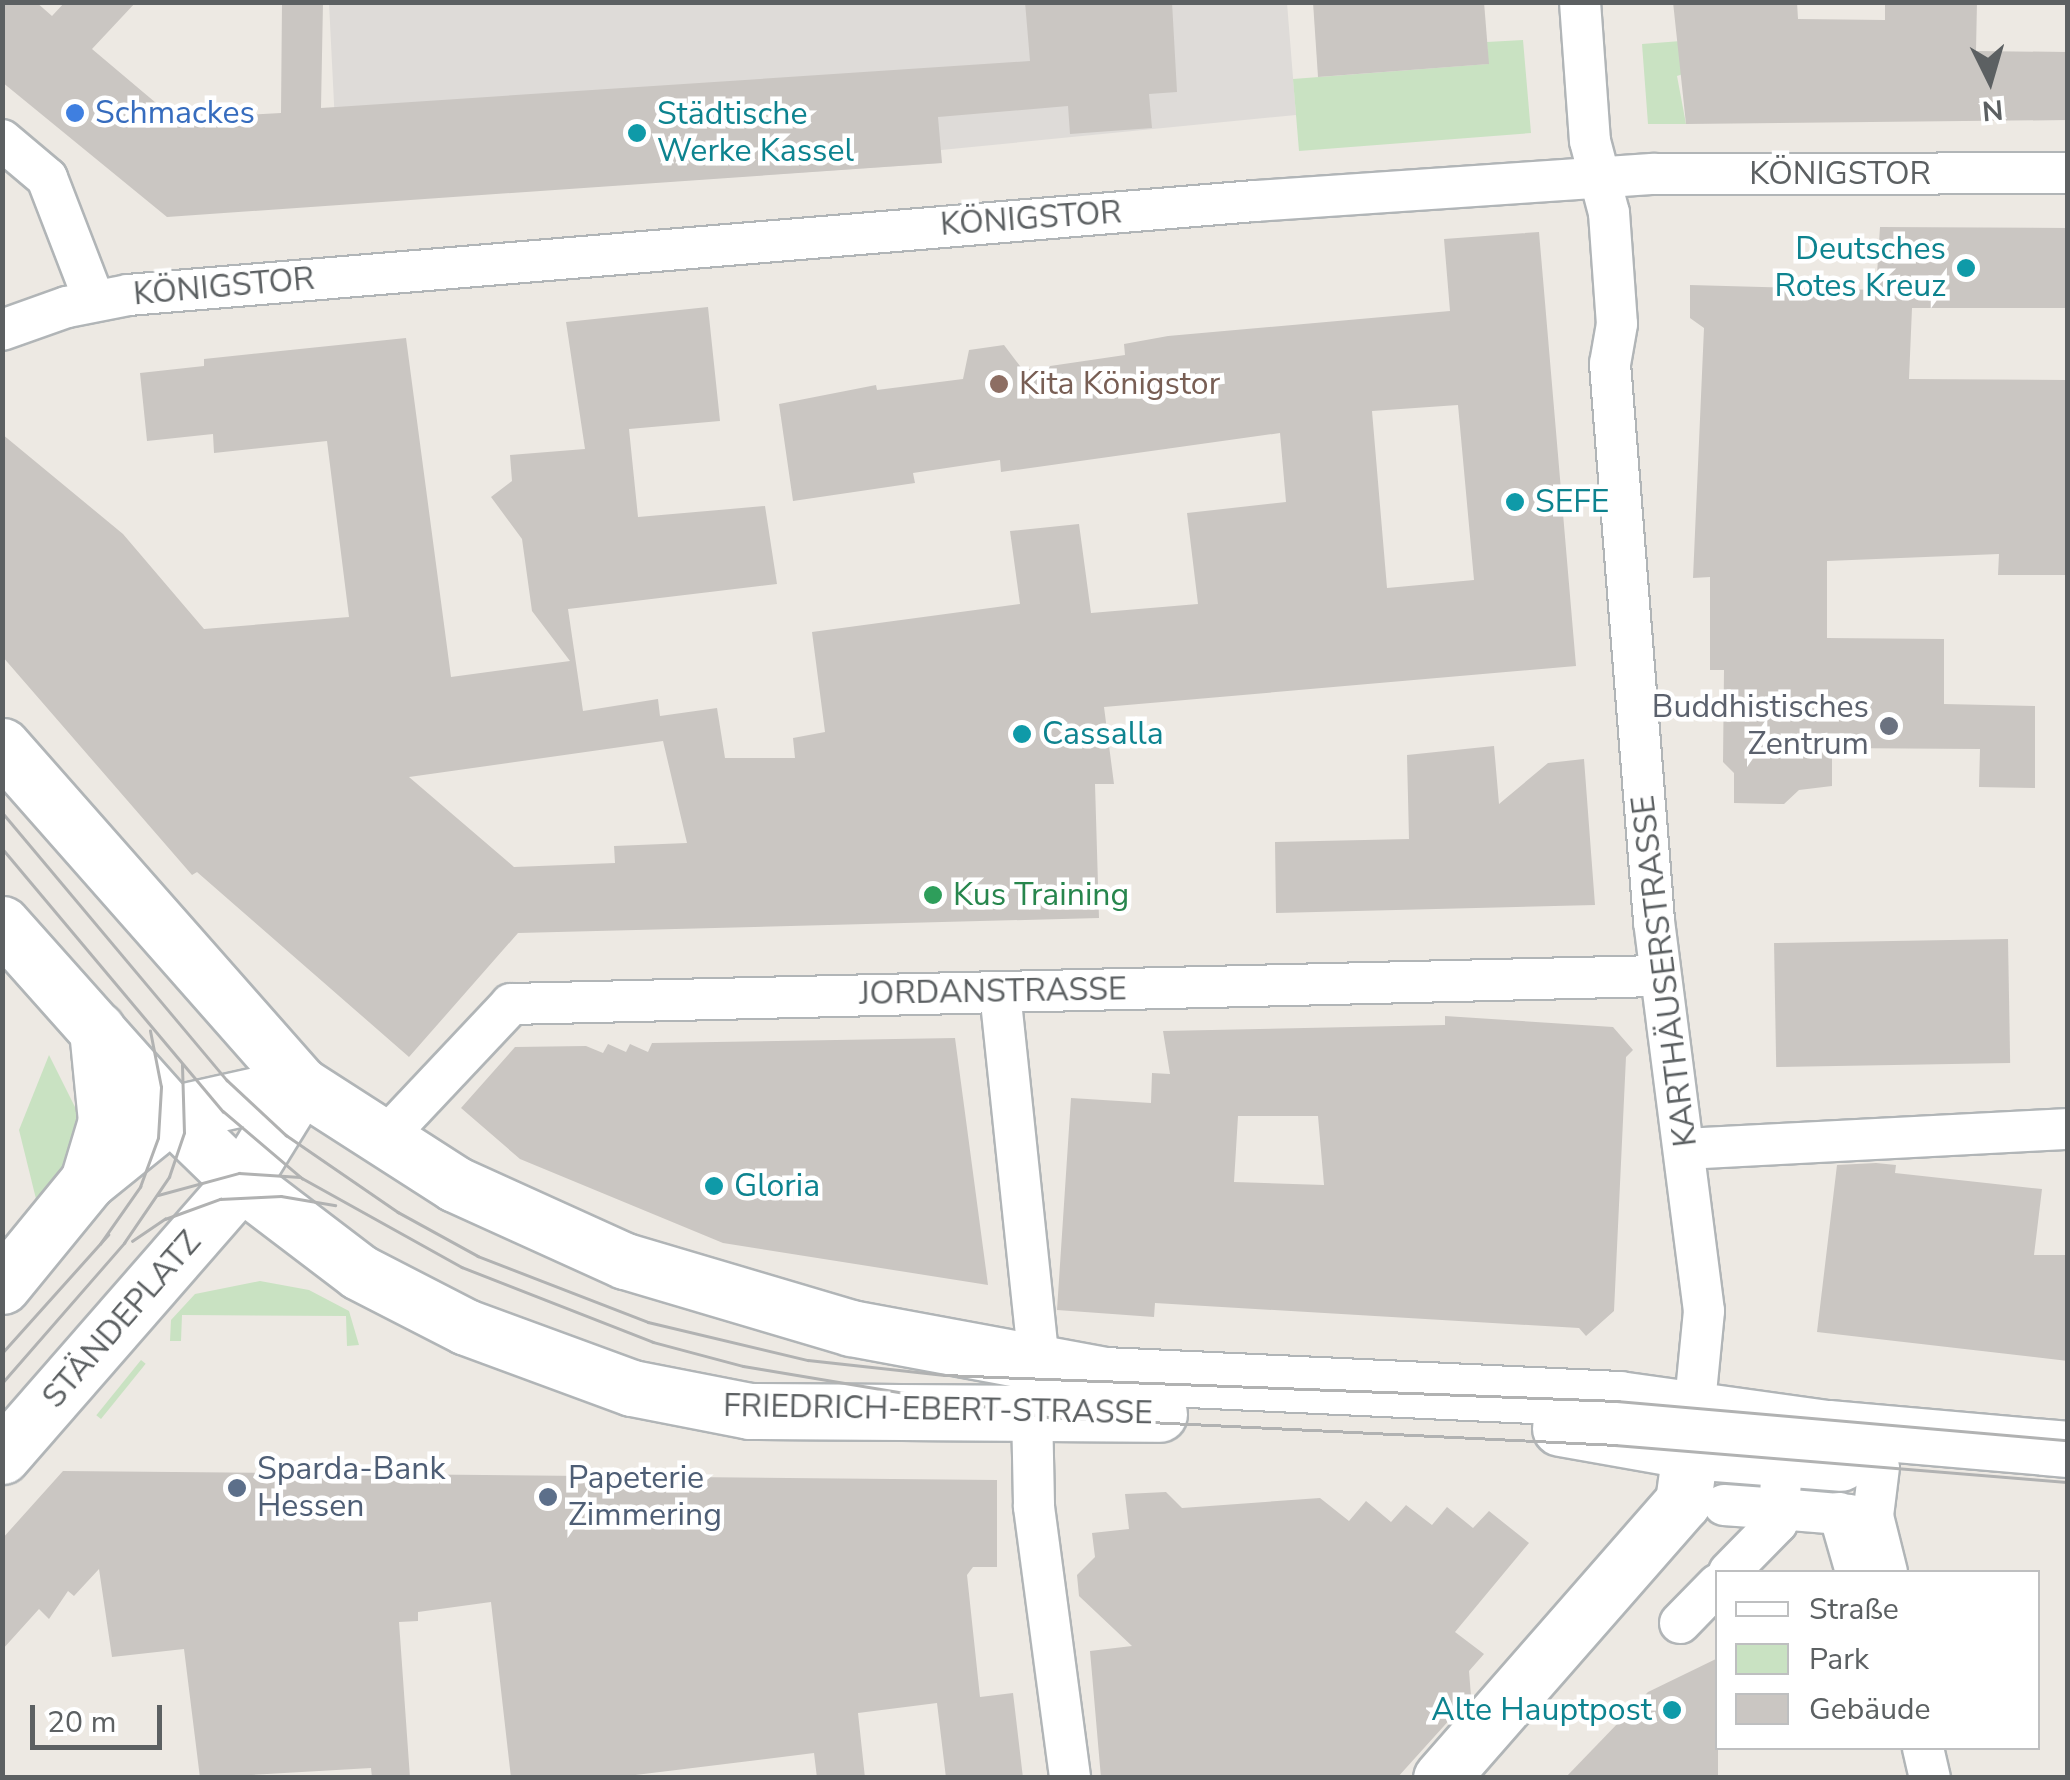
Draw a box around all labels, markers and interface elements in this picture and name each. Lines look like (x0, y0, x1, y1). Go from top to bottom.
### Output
north arrow (1940, 30, 2040, 130)
text: N (1981, 90, 2005, 130)
place label: Schmackes (95, 94, 255, 132)
place label: Städtische Werke Kassel (657, 96, 854, 171)
marker: Schmackes (64, 102, 86, 124)
marker: Städtische Werke Kassel (626, 122, 648, 144)
street label: KÖNIGSTOR (1749, 155, 1931, 193)
street label: KÖNIGSTOR (939, 194, 1123, 244)
place label: Deutsches Rotes Kreuz (1775, 231, 1946, 306)
marker: Deutsches Rotes Kreuz (1955, 257, 1977, 279)
street label: KÖNIGSTOR (132, 260, 316, 314)
place label: Kita Königstor (1019, 365, 1220, 403)
marker: Kita Königstor (988, 373, 1010, 395)
place label: SEFE (1535, 483, 1610, 521)
marker: SEFE (1504, 491, 1526, 513)
place label: Buddhistisches Zentrum (1652, 689, 1869, 764)
place label: Cassalla (1042, 715, 1164, 753)
marker: Buddhistisches Zentrum (1878, 715, 1900, 737)
marker: Cassalla (1011, 723, 1033, 745)
street label: KARTHÄUSERSTRASSE (1624, 793, 1706, 1149)
place label: Kus Training (953, 876, 1129, 914)
marker: Kus Training (922, 884, 944, 906)
street label: JORDANSTRASSE (859, 970, 1127, 1014)
place label: Gloria (734, 1167, 820, 1205)
marker: Gloria (703, 1175, 725, 1197)
street label: STÄNDEPLATZ (35, 1224, 209, 1416)
street label: FRIEDRICH-EBERT-STRASSE (723, 1387, 1153, 1433)
place label: Sparda-Bank Hessen (257, 1451, 445, 1526)
place label: Papeterie Zimmering (568, 1460, 722, 1535)
marker: Sparda-Bank Hessen (226, 1477, 248, 1499)
marker: Papeterie Zimmering (537, 1486, 559, 1508)
legend (1715, 1570, 2040, 1750)
text: Straße (1809, 1589, 1899, 1630)
text: Park (1809, 1639, 1869, 1680)
scale bar (35, 1685, 168, 1747)
text: Gebäude (1809, 1689, 1930, 1730)
place label: Alte Hauptpost (1431, 1691, 1652, 1729)
marker: Alte Hauptpost (1661, 1699, 1683, 1721)
text: 20 m (47, 1702, 116, 1743)

